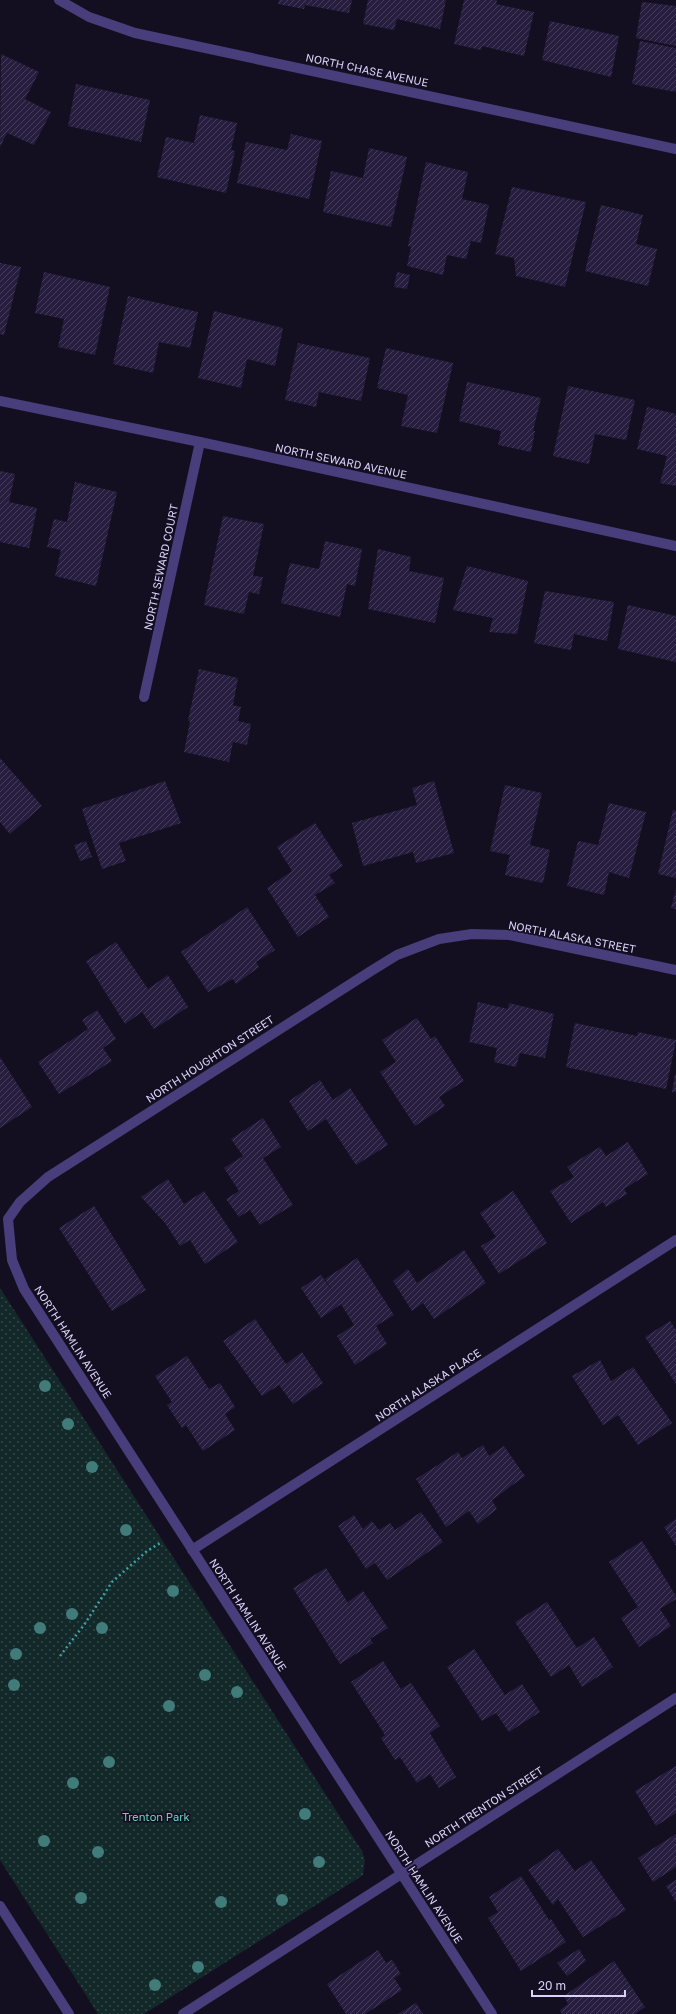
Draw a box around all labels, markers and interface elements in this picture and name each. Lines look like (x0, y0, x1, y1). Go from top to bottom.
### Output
street label: NORTH CHASE AVENUE (305, 50, 430, 89)
street label: NORTH SEWARD AVENUE (274, 440, 408, 481)
street label: NORTH SEWARD COURT (141, 502, 180, 631)
street label: NORTH ALASKA STREET (507, 918, 637, 955)
street label: NORTH HOUGHTON STREET (143, 1012, 276, 1105)
street label: NORTH HAMLIN AVENUE (32, 1283, 115, 1401)
street label: NORTH ALASKA PLACE (373, 1345, 483, 1424)
street label: NORTH HAMLIN AVENUE (207, 1556, 290, 1674)
street label: NORTH TRENTON STREET (422, 1763, 546, 1850)
park label: Trenton Park (122, 1810, 190, 1823)
street label: NORTH HAMLIN AVENUE (383, 1828, 466, 1946)
scale bar (532, 1972, 625, 1998)
text: 20 m (538, 1978, 566, 1993)

